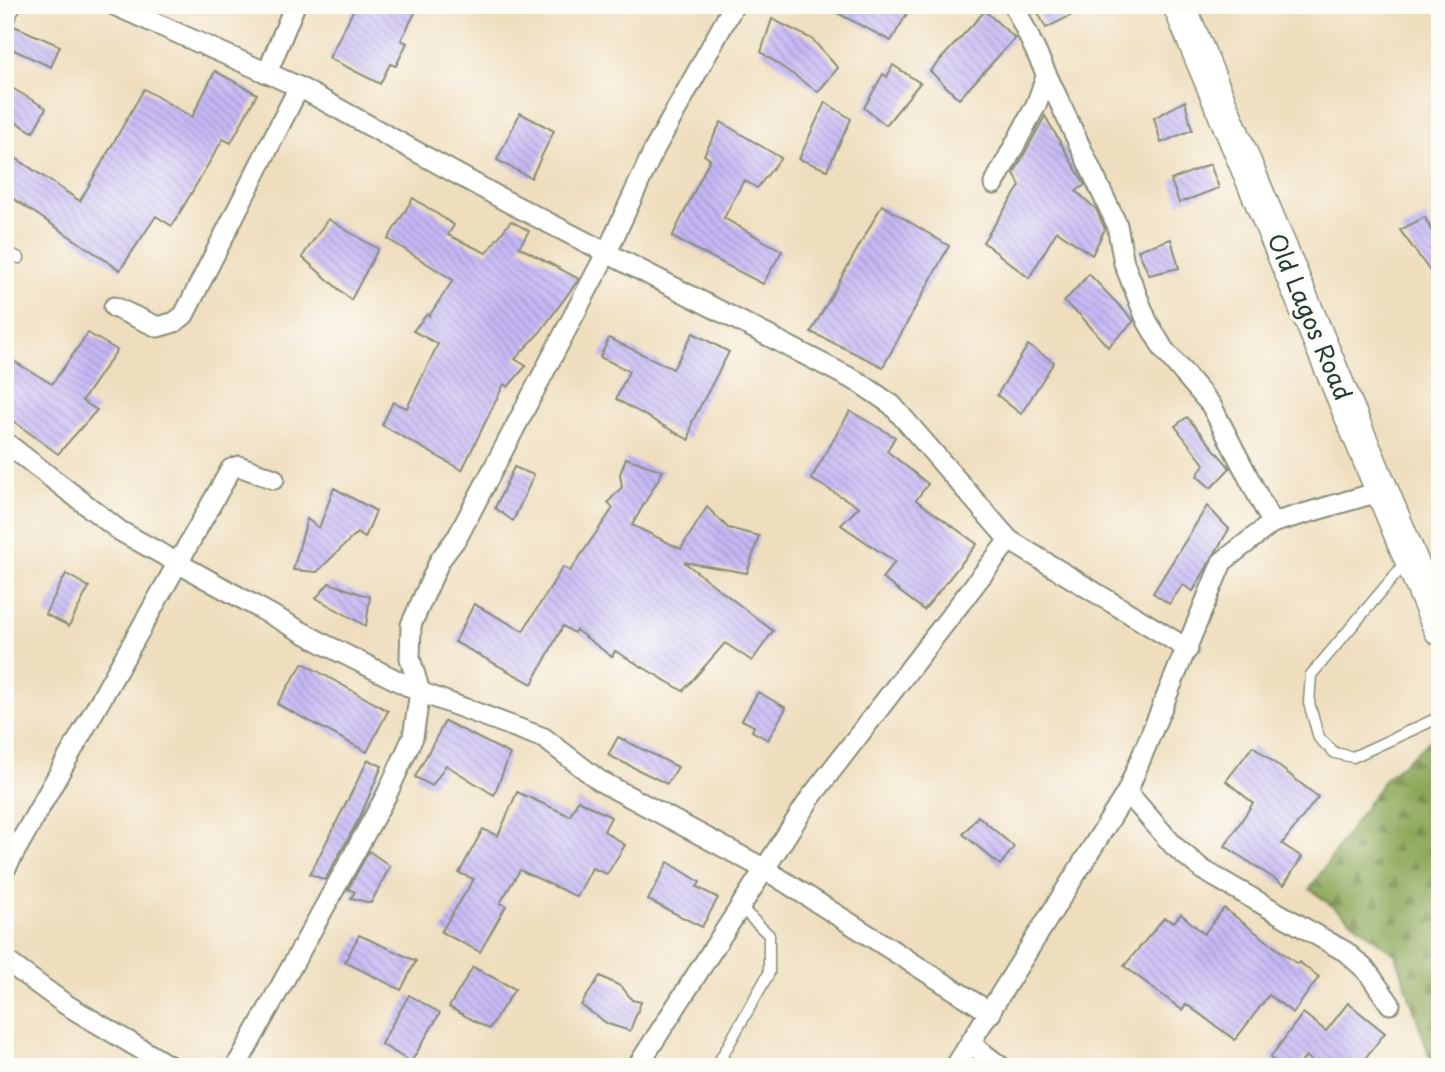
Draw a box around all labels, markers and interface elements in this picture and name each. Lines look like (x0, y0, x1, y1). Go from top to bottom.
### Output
street label: Old Lagos Road (1259, 227, 1362, 405)

